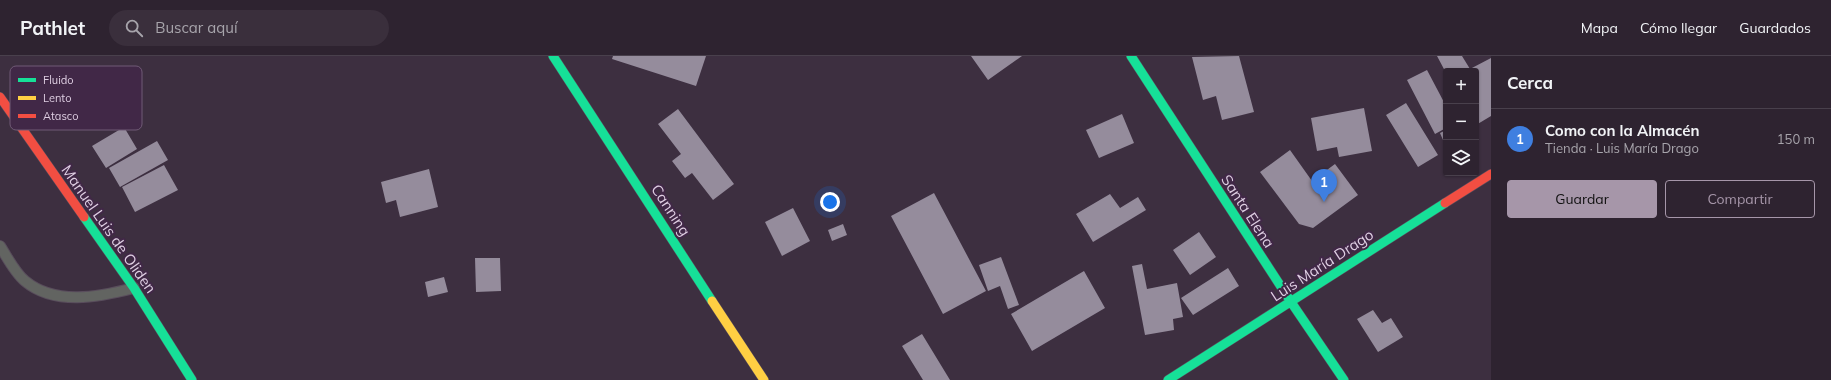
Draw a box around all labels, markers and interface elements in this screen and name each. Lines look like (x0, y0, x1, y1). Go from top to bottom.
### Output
search box (109, 10, 389, 46)
text: Pathlet (20, 16, 85, 40)
icon: search (123, 17, 145, 39)
text: Buscar aquí (155, 18, 237, 37)
text: Mapa (1581, 19, 1618, 37)
text: Cómo llegar (1640, 19, 1717, 37)
text: Guardados (1739, 19, 1811, 37)
legend (10, 66, 142, 130)
map controls (1443, 68, 1479, 176)
button: + (1443, 68, 1479, 104)
text: Cerca (1507, 72, 1553, 93)
text: Fluido (43, 73, 74, 87)
text: Lento (43, 91, 71, 105)
button: − (1443, 104, 1479, 140)
text: Atasco (43, 109, 78, 123)
text: Como con la Almacén (1545, 121, 1700, 140)
text: 1 (1516, 131, 1524, 147)
text: 150 m (1777, 131, 1815, 147)
button: layers (1443, 140, 1479, 176)
text: Tienda · Luis María Drago (1545, 140, 1699, 156)
street label: Manuel Luis de Oliden (58, 161, 160, 297)
pin: 1 (1311, 169, 1337, 202)
street label: Santa Elena (1217, 171, 1279, 251)
button: Guardar (1507, 180, 1657, 218)
button: Compartir (1665, 180, 1815, 218)
street label: Canning (647, 181, 695, 239)
your location (820, 192, 840, 212)
street label: Luis María Drago (1267, 225, 1377, 305)

